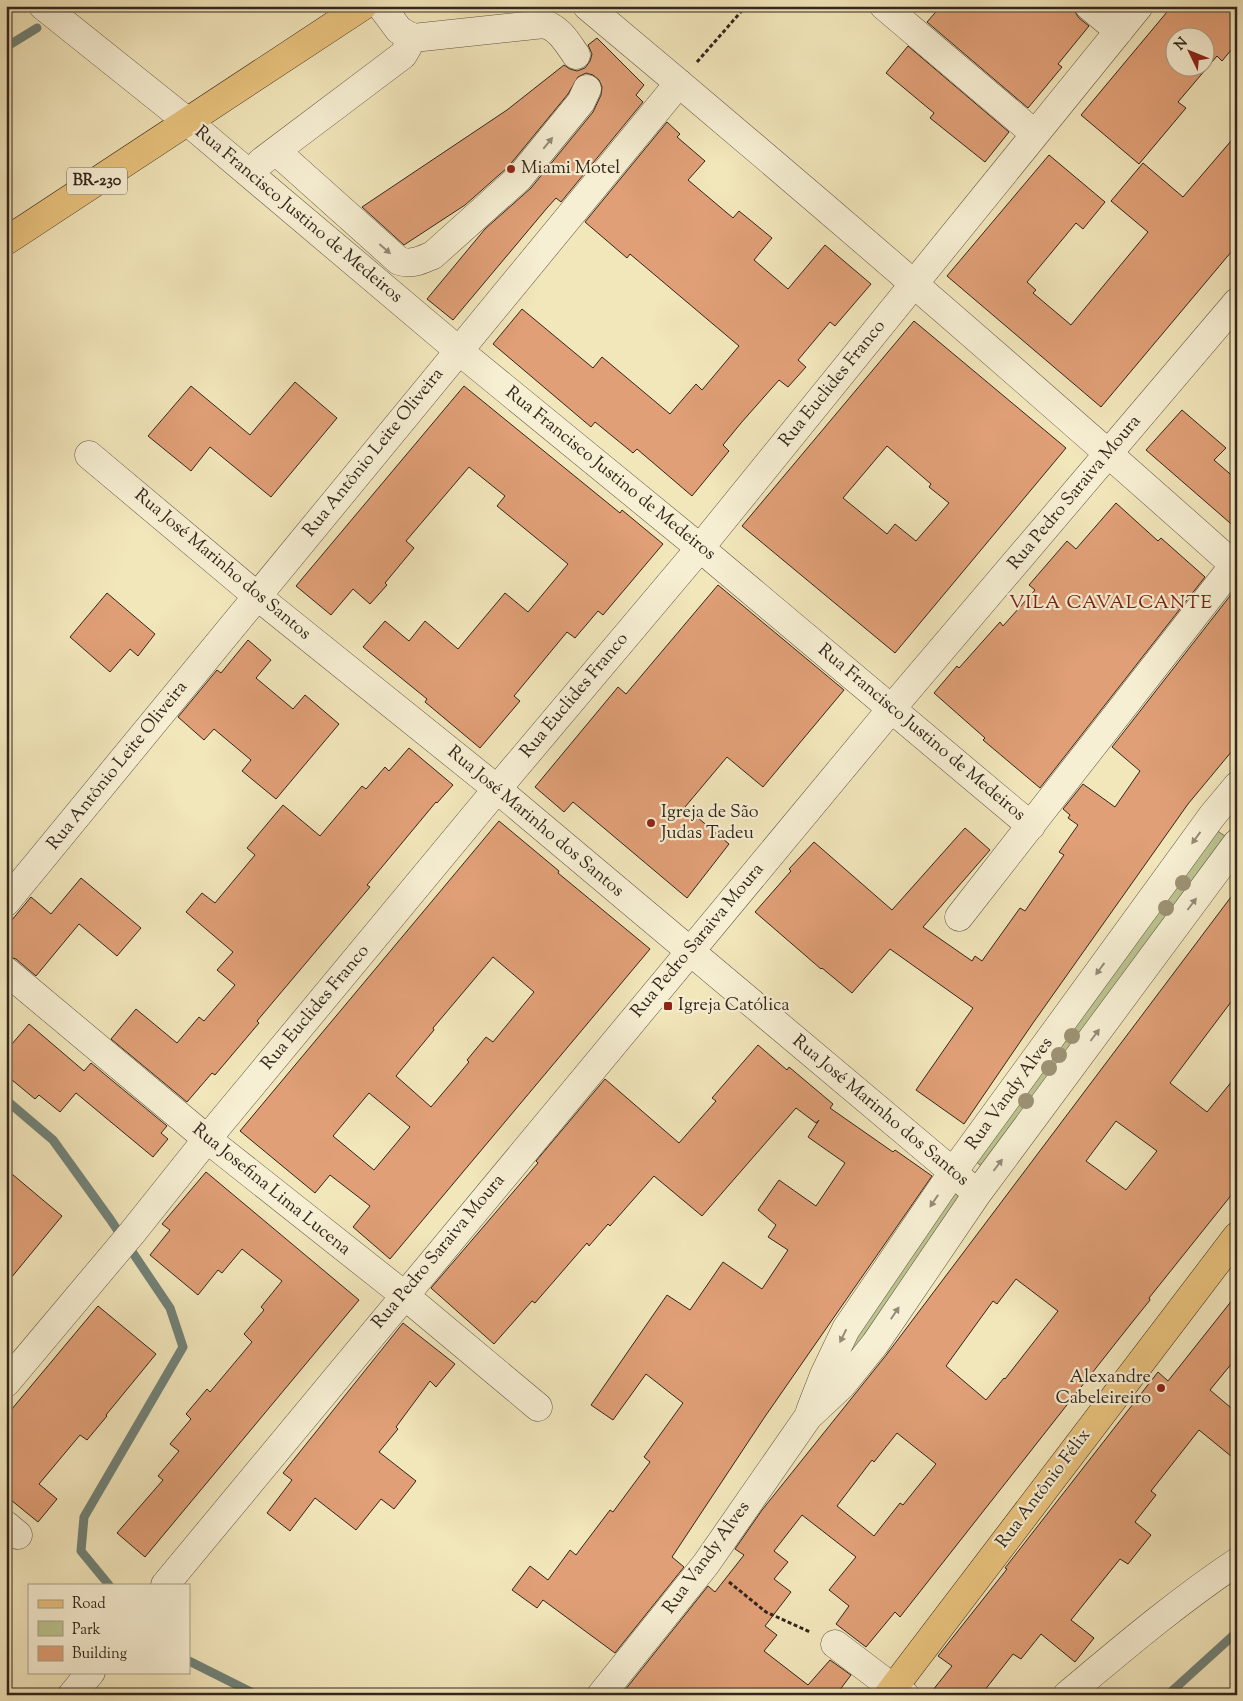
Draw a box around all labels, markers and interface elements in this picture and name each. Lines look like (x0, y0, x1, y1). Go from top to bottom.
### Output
north arrow (1166, 28, 1216, 78)
text: N (1171, 34, 1193, 55)
street label: Rua Francisco Justino de Medeiros (188, 120, 408, 310)
one-way arrow (542, 137, 553, 150)
place label: Miami Motel (521, 156, 620, 182)
marker: Miami Motel (505, 163, 517, 175)
road number: BR-230 (67, 168, 127, 195)
one-way arrow (379, 243, 391, 254)
street label: Rua Euclides Franco (774, 315, 893, 453)
street label: Rua Antônio Leite Oliveira (298, 363, 450, 543)
street label: Rua Francisco Justino de Medeiros (499, 381, 721, 567)
street label: Rua Pedro Saraiva Moura (1002, 410, 1148, 576)
street label: Rua José Marinho dos Santos (128, 483, 316, 647)
district label: VILA CAVALCANTE (1009, 590, 1213, 617)
street label: Rua Euclides Franco (515, 628, 635, 764)
street label: Rua Francisco Justino de Medeiros (811, 638, 1031, 828)
street label: Rua Antônio Leite Oliveira (42, 676, 194, 856)
street label: Rua José Marinho dos Santos (441, 740, 629, 904)
place label: Igreja de São Judas Tadeu (660, 800, 759, 847)
marker: Igreja de São Judas Tadeu (645, 817, 657, 829)
one-way arrow (1190, 831, 1201, 844)
street label: Rua Pedro Saraiva Moura (625, 858, 771, 1024)
one-way arrow (1186, 898, 1197, 911)
street label: Rua Euclides Franco (256, 940, 376, 1076)
one-way arrow (1095, 963, 1105, 976)
place label: Igreja Católica (678, 993, 790, 1019)
marker: Igreja Católica (662, 1000, 674, 1012)
one-way arrow (1090, 1028, 1100, 1042)
street label: Rua José Marinho dos Santos (786, 1029, 974, 1193)
street label: Rua Vandy Alves (960, 1032, 1060, 1156)
street label: Rua Josefina Lima Lucena (186, 1118, 356, 1262)
one-way arrow (993, 1158, 1003, 1172)
street label: Rua Pedro Saraiva Moura (366, 1169, 512, 1335)
one-way arrow (929, 1194, 939, 1208)
one-way arrow (890, 1306, 900, 1320)
one-way arrow (839, 1328, 847, 1343)
place label: Alexandre Cabeleireiro (1055, 1365, 1151, 1412)
marker: Alexandre Cabeleireiro (1155, 1382, 1167, 1394)
street label: Rua Antônio Félix (990, 1424, 1098, 1554)
street label: Rua Vandy Alves (657, 1496, 757, 1620)
legend (28, 1584, 190, 1674)
text: Road (72, 1594, 106, 1615)
text: Park (72, 1620, 101, 1641)
text: Building (72, 1644, 127, 1665)

